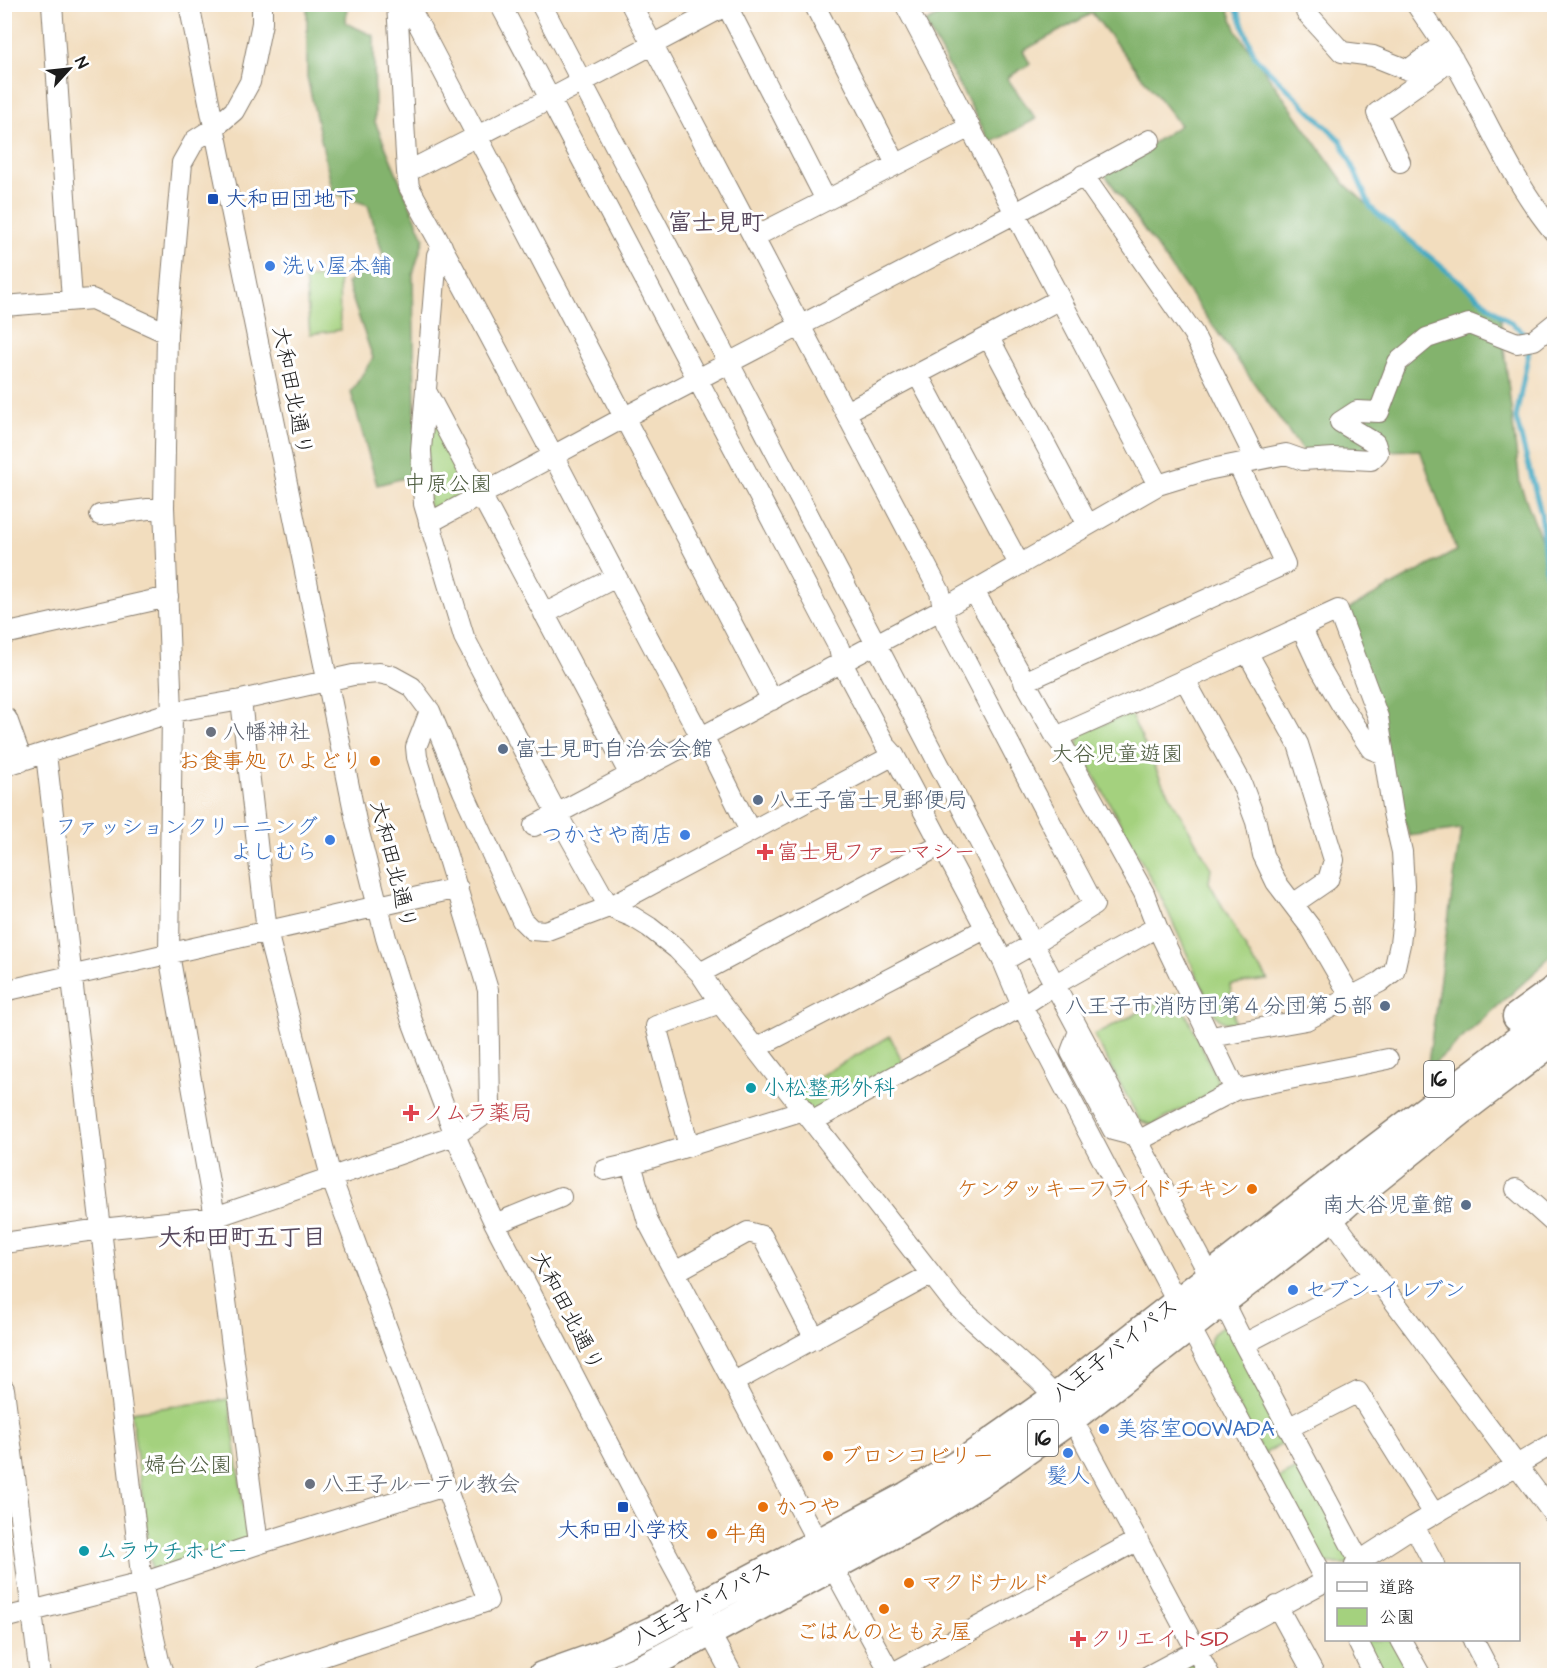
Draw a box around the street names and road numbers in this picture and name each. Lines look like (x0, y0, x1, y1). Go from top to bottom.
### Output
street label: 大和田北通り (264, 323, 320, 459)
street label: 大和田北通り (362, 797, 424, 933)
road number: 16 (1424, 1061, 1454, 1097)
street label: 大和田北通り (523, 1245, 611, 1377)
street label: 八王子バイパス (1045, 1291, 1185, 1409)
road number: 16 (1028, 1420, 1058, 1456)
street label: 八王子バイパス (627, 1554, 777, 1654)

